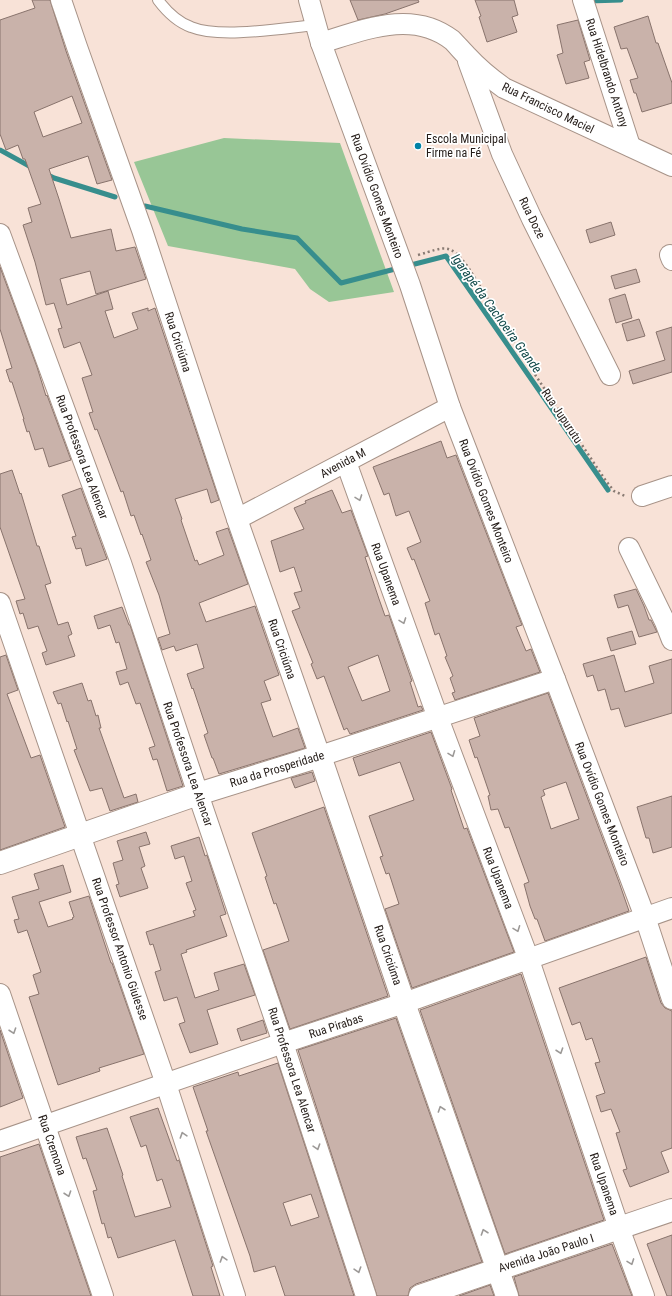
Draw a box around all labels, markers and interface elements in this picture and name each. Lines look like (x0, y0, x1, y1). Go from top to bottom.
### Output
street label: Rua Hidelbrando Antony (583, 17, 631, 129)
street label: Rua Francisco Maciel (500, 80, 596, 136)
street label: Rua Ovídio Gomes Monteiro (348, 132, 406, 260)
place label: Escola Municipal Firme na Fé (426, 132, 506, 160)
marker: Escola Municipal Firme na Fé (413, 141, 423, 151)
street label: Rua Doze (516, 195, 548, 241)
water label: Igarapé da Cachoeira Grande (448, 251, 545, 376)
street label: Rua Criciúma (162, 310, 194, 374)
street label: Rua Jupurutu (539, 386, 585, 446)
street label: Rua Professora Lea Alencar (53, 393, 111, 521)
street label: Rua Ovídio Gomes Monteiro (456, 437, 516, 565)
street label: Avenida M (318, 445, 368, 481)
one-way arrow (354, 495, 363, 502)
street label: Rua Upanema (368, 541, 404, 607)
street label: Rua Criciúma (265, 617, 299, 681)
one-way arrow (399, 617, 407, 624)
street label: Rua Professora Lea Alencar (160, 700, 216, 829)
street label: Rua Ovídio Gomes Monteiro (572, 740, 632, 868)
street label: Rua da Prosperidade (228, 748, 326, 790)
one-way arrow (447, 751, 456, 758)
street label: Rua Upanema (480, 845, 516, 911)
street label: Rua Professor Antonio Giulesse (89, 876, 151, 1022)
street label: Rua Criciúma (371, 923, 405, 987)
one-way arrow (513, 925, 521, 932)
street label: Rua Professora Lea Alencar (265, 1006, 319, 1135)
street label: Rua Pirabas (307, 1011, 365, 1041)
one-way arrow (8, 1027, 16, 1034)
one-way arrow (555, 1048, 564, 1055)
one-way arrow (438, 1106, 446, 1113)
street label: Rua Cremona (35, 1113, 69, 1177)
one-way arrow (179, 1132, 188, 1139)
one-way arrow (313, 1143, 321, 1150)
street label: Rua Upanema (587, 1151, 621, 1217)
one-way arrow (64, 1190, 72, 1197)
one-way arrow (481, 1229, 489, 1236)
street label: Avenida João Paulo I (497, 1231, 595, 1275)
one-way arrow (219, 1256, 228, 1263)
one-way arrow (627, 1258, 635, 1265)
one-way arrow (353, 1266, 362, 1273)

